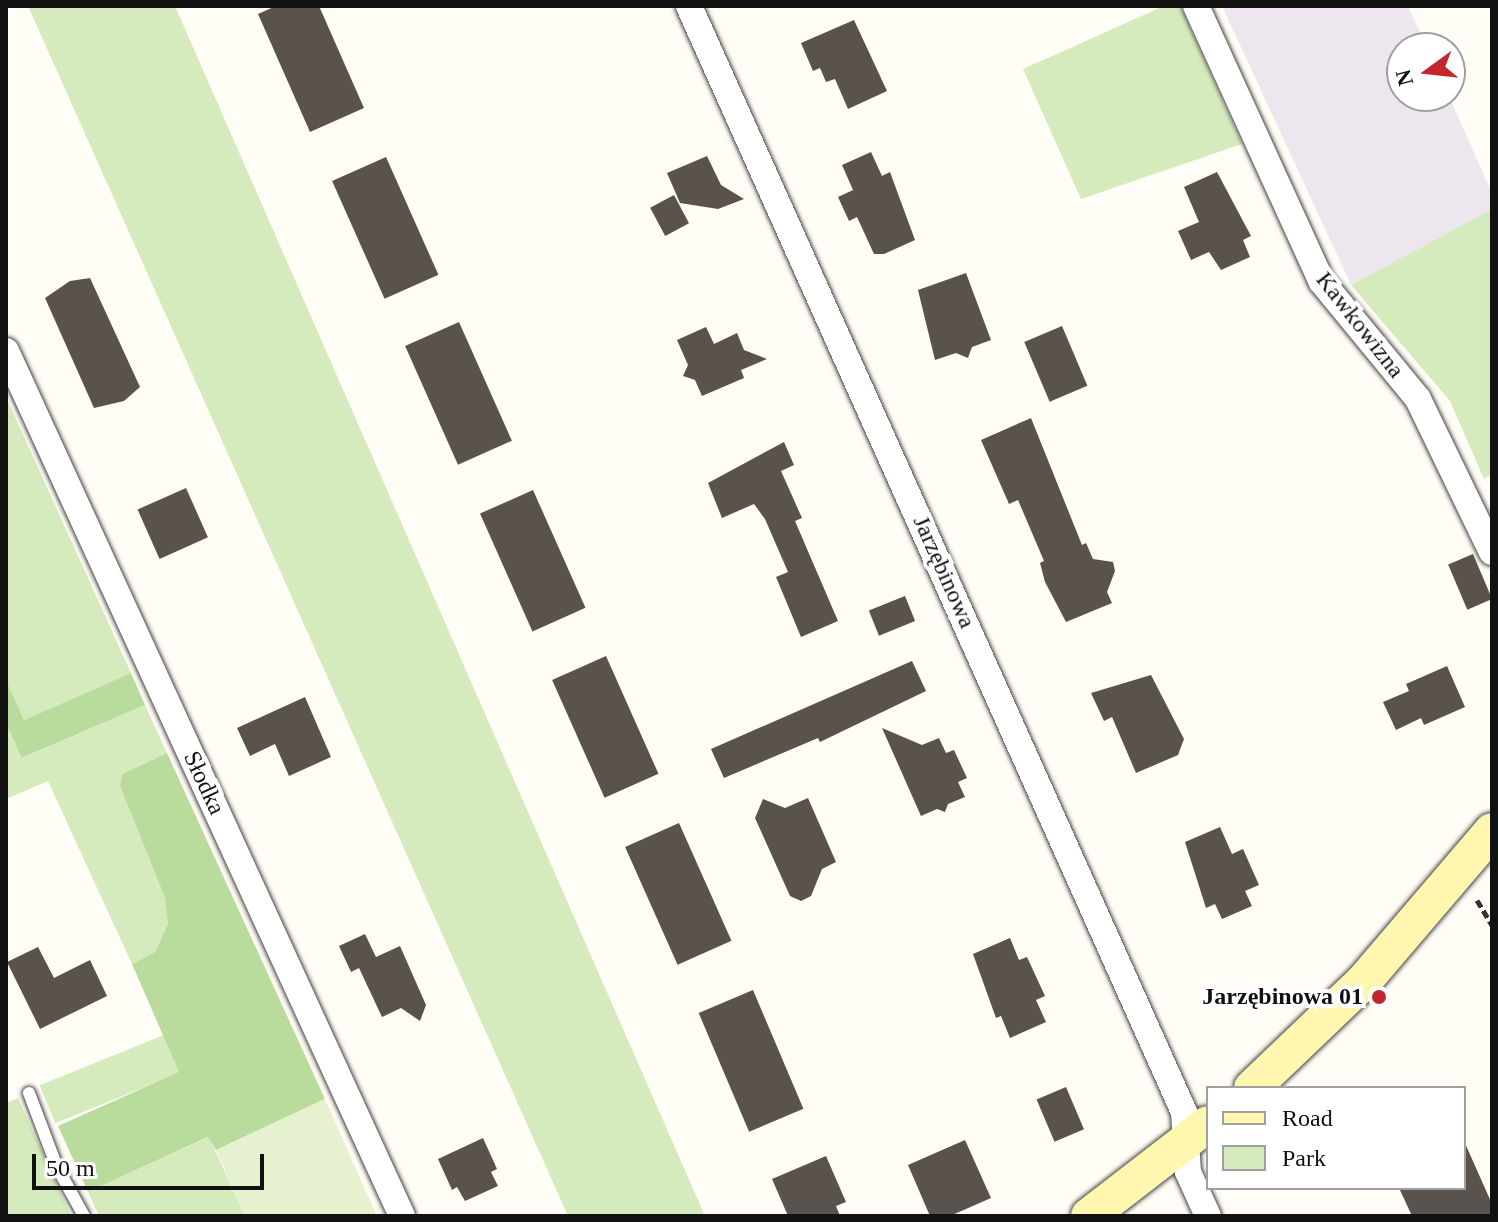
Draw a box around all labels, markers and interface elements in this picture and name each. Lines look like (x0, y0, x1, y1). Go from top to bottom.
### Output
north arrow (1386, 32, 1466, 112)
text: N (1390, 67, 1418, 89)
street label: Kawkowizna (1310, 266, 1410, 384)
street label: Jarzębinowa (906, 511, 982, 633)
street label: Słodka (177, 747, 231, 819)
place label: Jarzębinowa 01 (1202, 983, 1363, 1011)
marker: Jarzębinowa 01 (1370, 988, 1388, 1006)
legend (1206, 1086, 1466, 1190)
text: Road (1282, 1105, 1333, 1131)
scale bar (36, 1138, 268, 1188)
text: Park (1282, 1145, 1326, 1171)
text: 50 m (46, 1155, 95, 1181)

